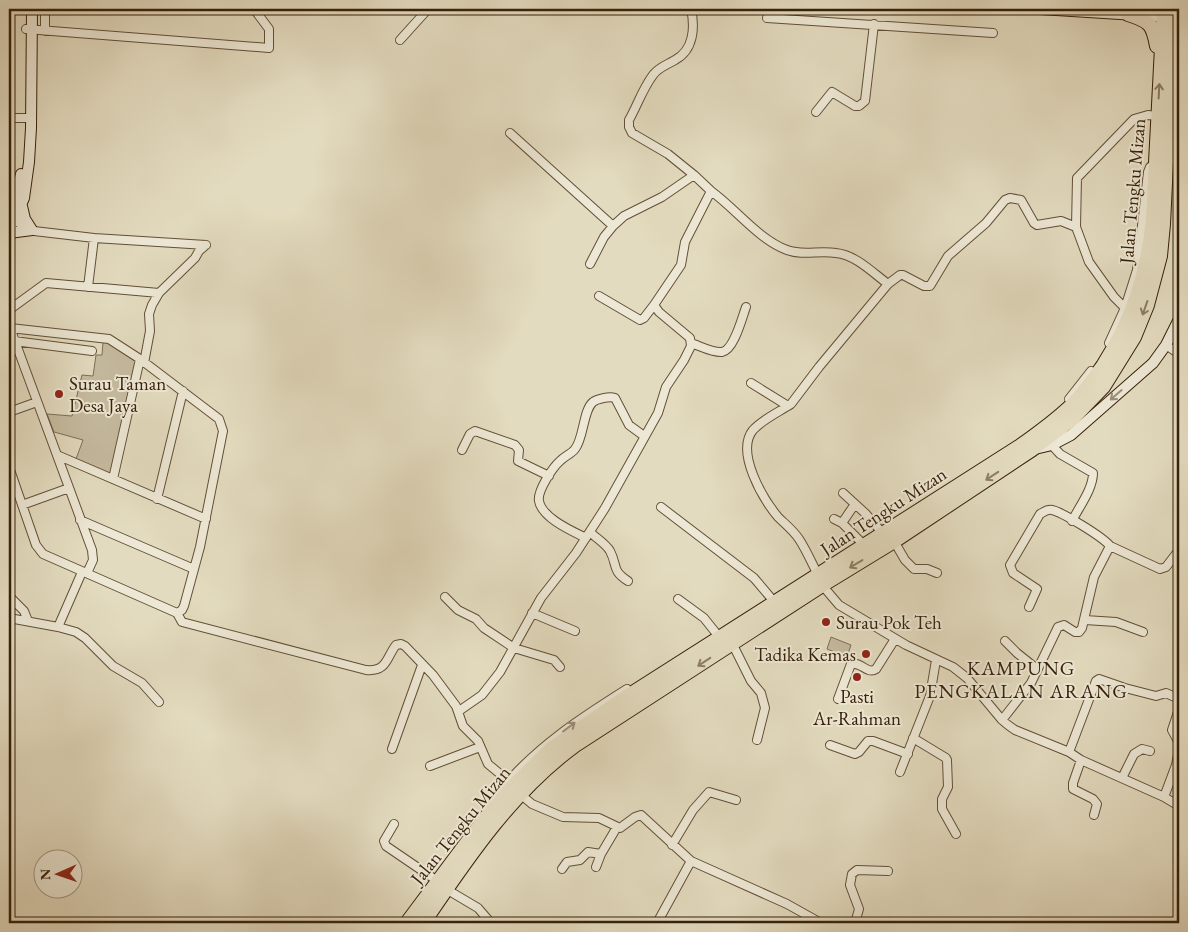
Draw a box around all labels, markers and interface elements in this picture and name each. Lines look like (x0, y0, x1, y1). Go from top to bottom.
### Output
one-way arrow (1154, 83, 1163, 99)
street label: Jalan Tengku Mizan (1114, 117, 1151, 267)
one-way arrow (1140, 300, 1149, 316)
place label: Surau Taman Desa Jaya (69, 371, 166, 418)
marker: Surau Taman Desa Jaya (53, 388, 65, 400)
one-way arrow (1110, 389, 1123, 401)
street label: Jalan Tengku Mizan (814, 461, 951, 563)
one-way arrow (985, 471, 999, 481)
one-way arrow (849, 560, 863, 570)
place label: Surau Pok Teh (836, 610, 942, 635)
marker: Surau Pok Teh (820, 616, 832, 628)
place label: Tadika Kemas (754, 642, 856, 667)
marker: Tadika Kemas (860, 648, 872, 660)
district label: KAMPUNG PENGKALAN ARANG (914, 655, 1128, 704)
one-way arrow (697, 656, 711, 667)
marker: Pasti Ar-Rahman (851, 671, 863, 683)
place label: Pasti Ar-Rahman (812, 684, 901, 731)
one-way arrow (562, 722, 576, 732)
street label: Jalan Tengku Mizan (404, 761, 516, 891)
north arrow (32, 850, 82, 900)
text: N (36, 868, 54, 880)

